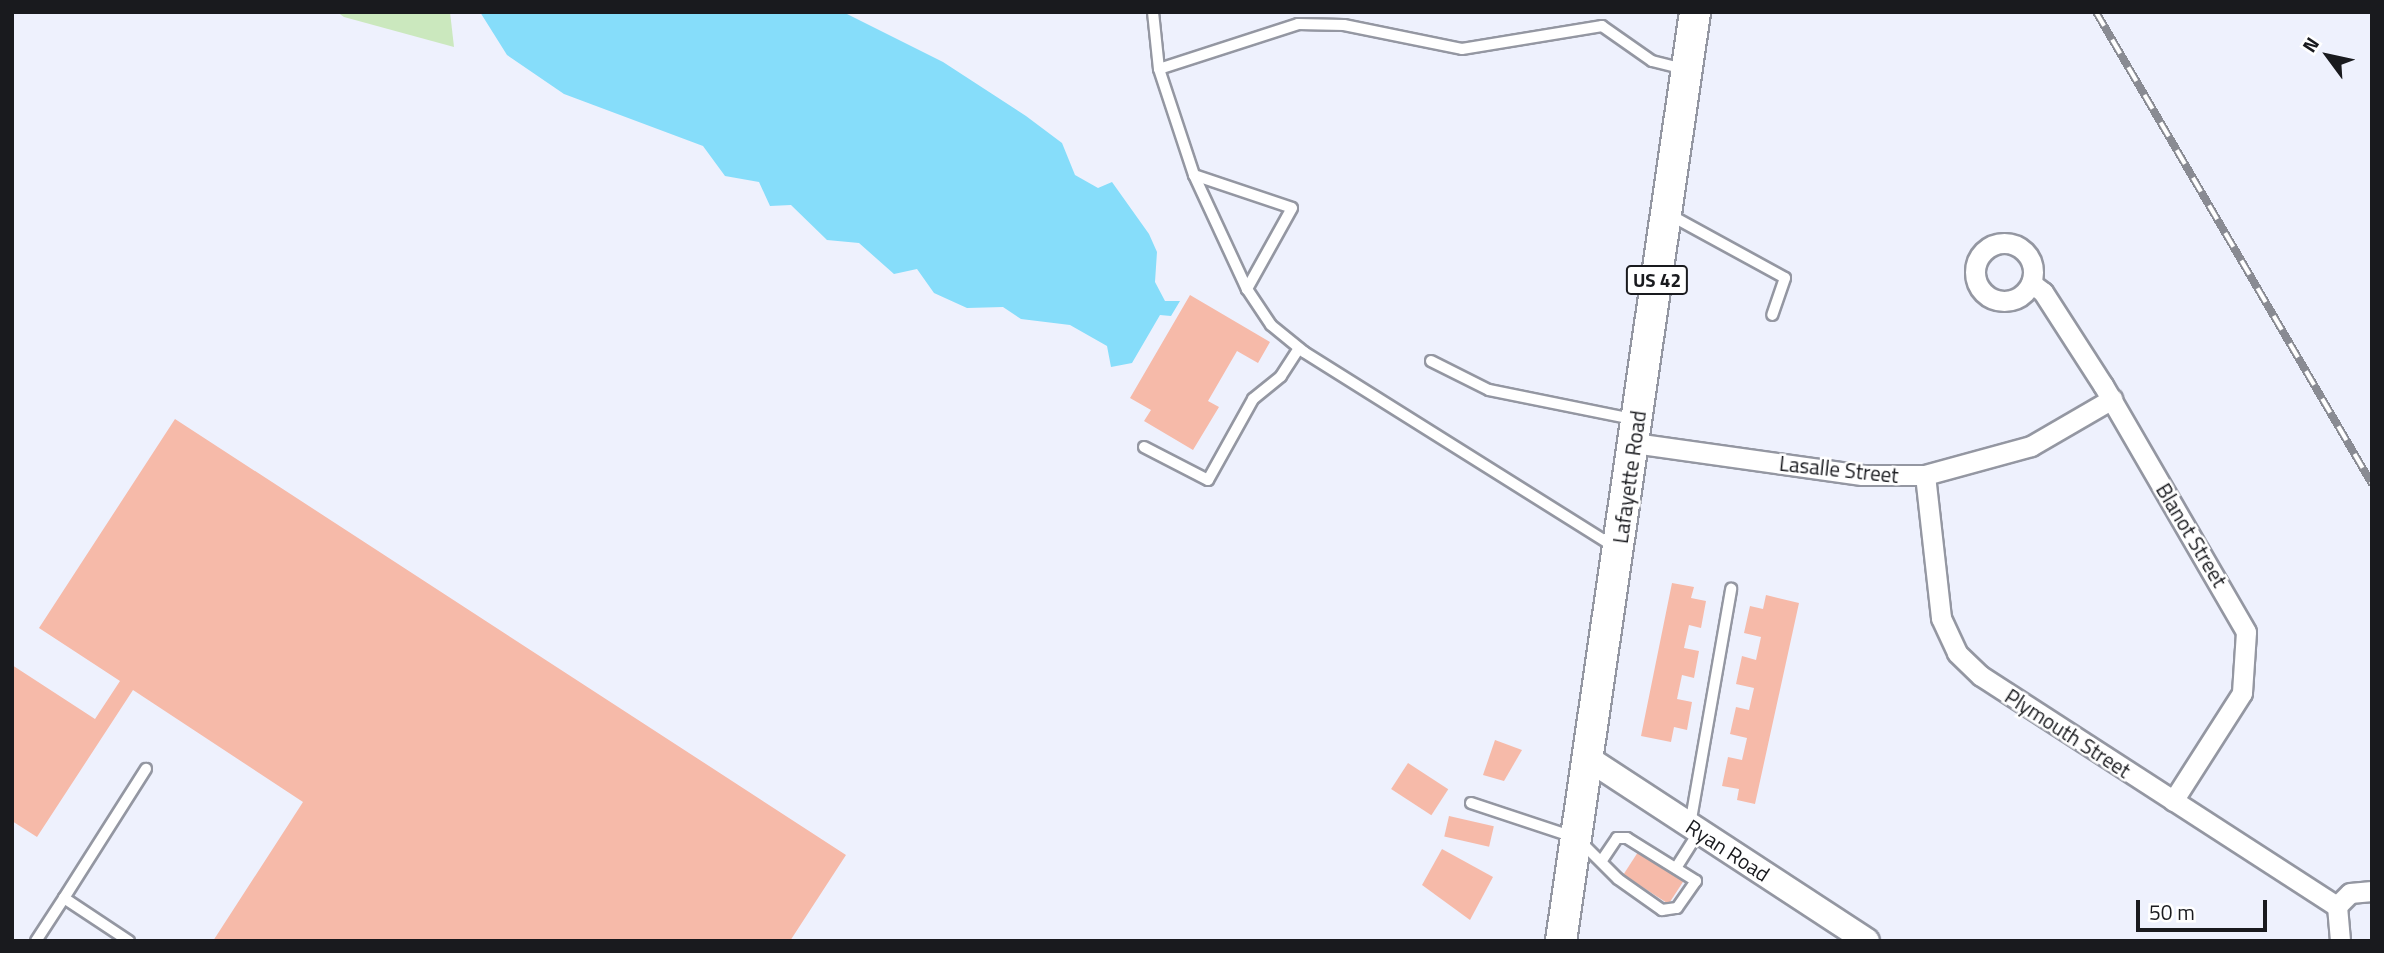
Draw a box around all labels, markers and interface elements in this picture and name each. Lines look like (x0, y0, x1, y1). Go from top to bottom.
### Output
north arrow (2293, 21, 2363, 91)
text: N (2294, 31, 2326, 58)
road number: US 42 (1626, 264, 1688, 296)
street label: Lafayette Road (1607, 409, 1651, 545)
street label: Lasalle Street (1778, 450, 1900, 488)
street label: Blanot Street (2151, 478, 2233, 592)
street label: Plymouth Street (2000, 683, 2136, 783)
street label: Ryan Road (1681, 814, 1775, 886)
scale bar (2139, 886, 2270, 930)
text: 50 m (2149, 896, 2195, 928)

